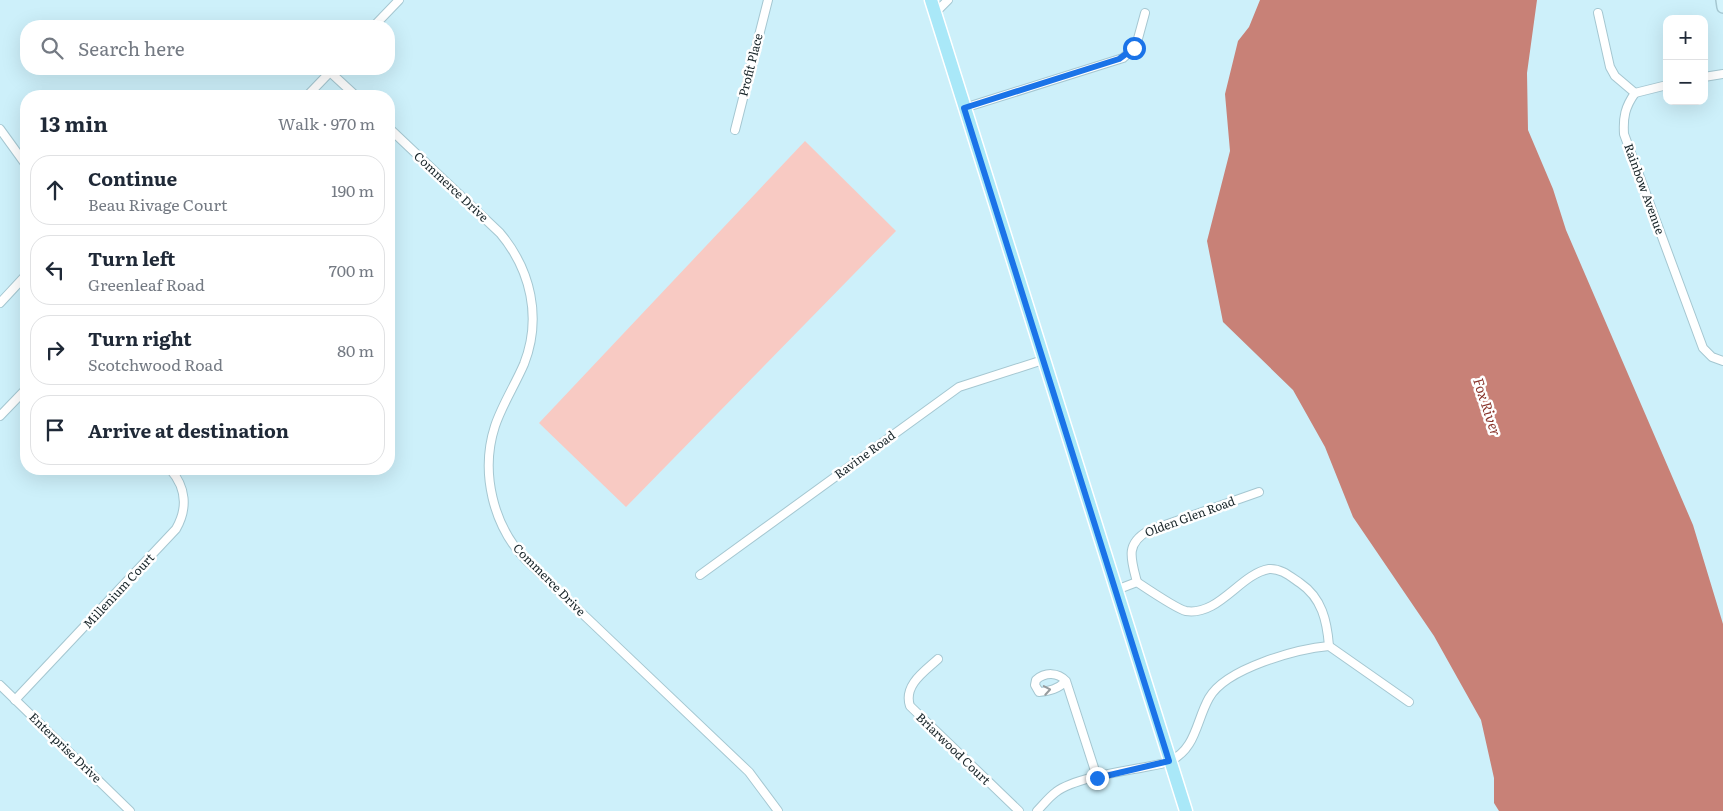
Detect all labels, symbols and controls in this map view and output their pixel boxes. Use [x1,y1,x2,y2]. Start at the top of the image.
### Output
map controls [1663,15,1708,105]
button: + [1663,15,1708,60]
search box [20,20,395,75]
street label: Profit Place [734,31,767,98]
icon: search [38,34,66,62]
text: Search here [78,34,185,62]
route start [1123,37,1146,60]
button: − [1663,60,1708,105]
text: 13 min [40,107,108,138]
text: Walk · 970 m [278,111,375,135]
street label: Rainbow Avenue [1620,141,1670,237]
street label: Commerce Drive [410,147,493,226]
text: Continue [88,164,177,192]
icon: ahead [41,176,69,204]
text: 190 m [331,178,374,202]
text: Beau Rivage Court [88,192,228,216]
text: Turn left [88,244,175,272]
icon: left [41,256,69,284]
text: 700 m [329,258,374,282]
text: Greenleaf Road [88,272,205,296]
text: Turn right [88,324,192,352]
icon: right [41,336,69,364]
text: 80 m [337,338,374,362]
text: Scotchwood Road [88,352,223,376]
water label: Fox River [1469,375,1507,439]
icon: arrive [41,416,69,444]
text: Arrive at destination [88,416,289,444]
street label: Ravine Road [830,426,899,482]
street label: Olden Glen Road [1142,491,1238,541]
street label: Commerce Drive [509,539,590,620]
street label: Millenium Court [79,549,158,632]
one-way arrow [1043,686,1052,696]
street label: Enterprise Drive [26,708,106,787]
street label: Briarwood Court [913,708,995,789]
route end [1086,767,1109,790]

